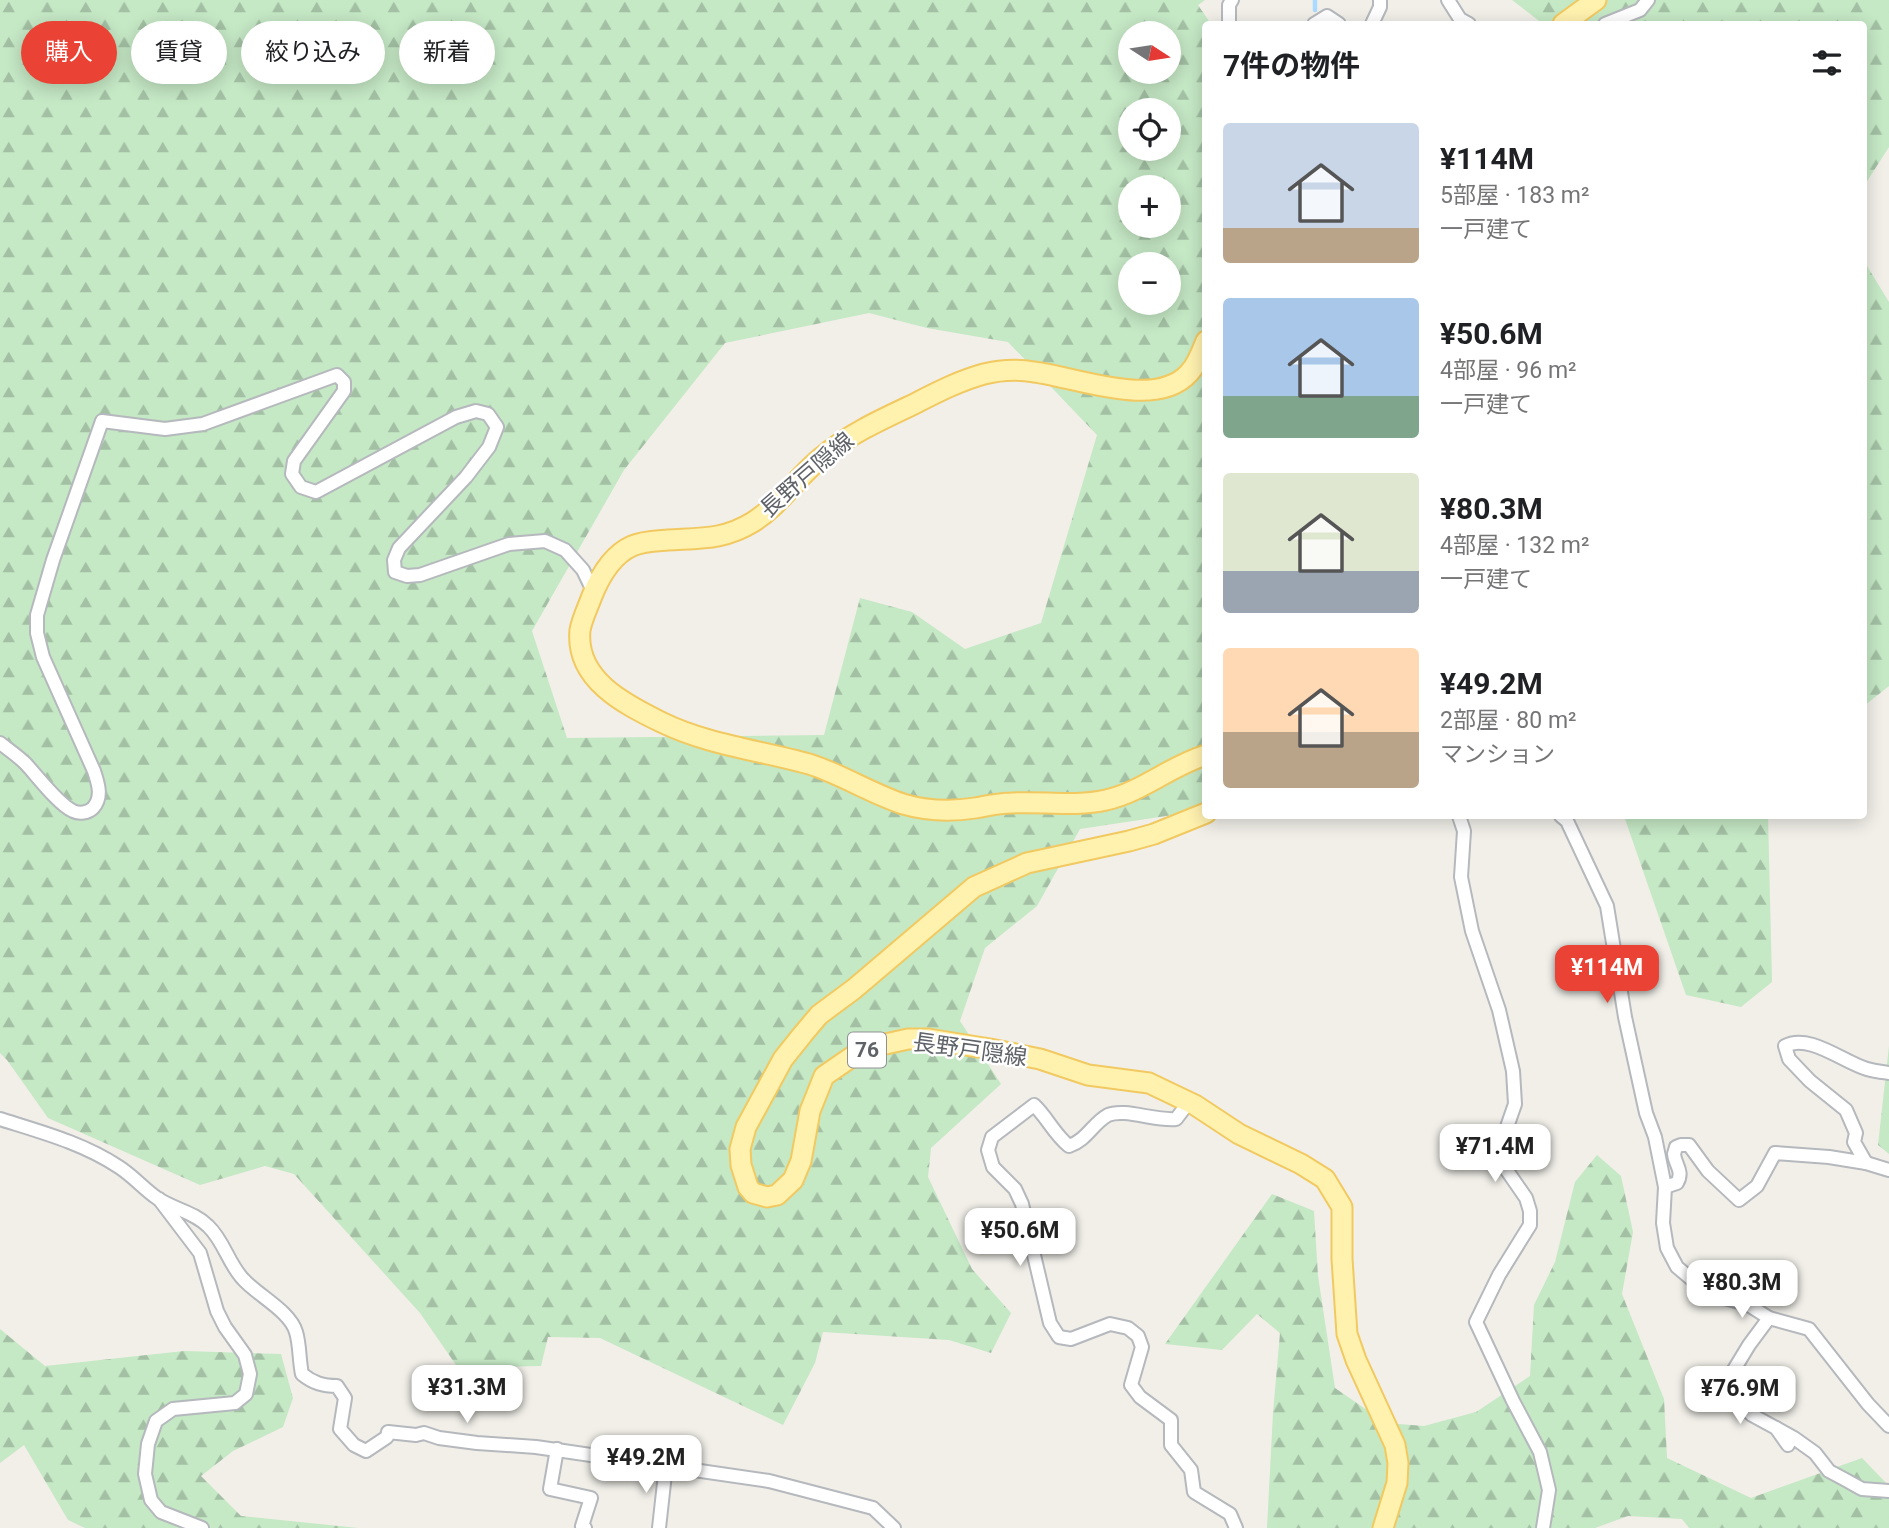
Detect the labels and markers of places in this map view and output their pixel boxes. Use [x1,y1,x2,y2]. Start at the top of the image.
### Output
pin: ¥114M [1558,946,1656,1005]
pin: ¥71.4M [1438,1124,1552,1184]
pin: ¥50.6M [963,1208,1077,1268]
pin: ¥80.3M [1685,1260,1799,1320]
pin: ¥31.3M [410,1366,524,1425]
pin: ¥76.9M [1683,1366,1797,1426]
pin: ¥49.2M [589,1436,703,1495]

